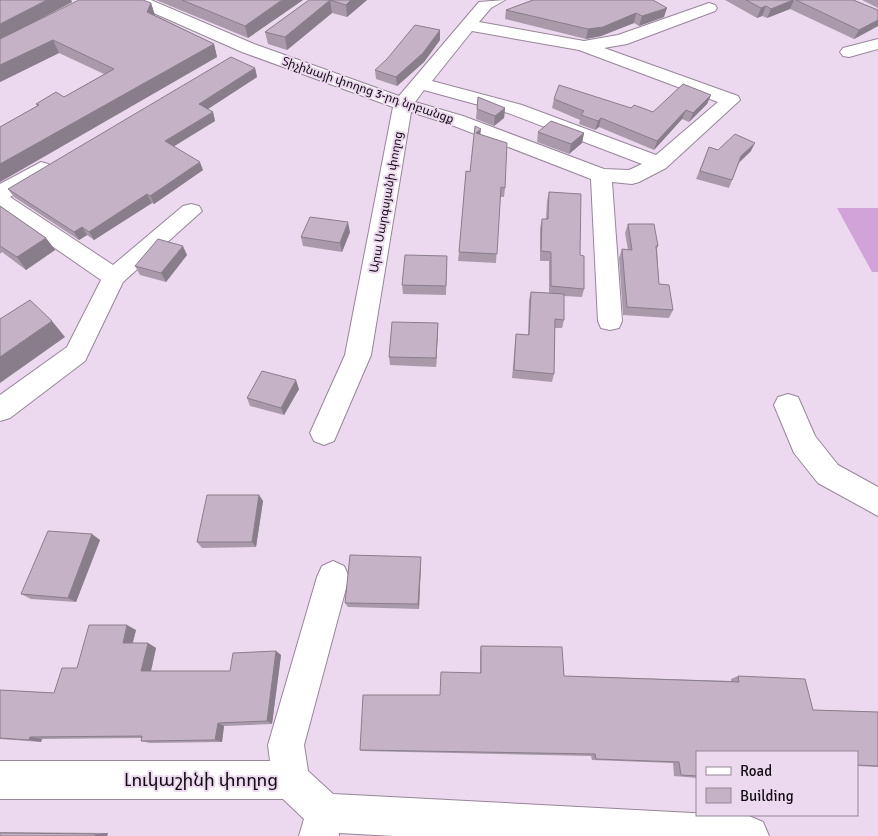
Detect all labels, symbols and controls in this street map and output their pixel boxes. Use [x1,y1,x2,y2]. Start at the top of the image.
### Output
street label: Տիչինայի փողոց 3-րդ նրբանցք [280,54,456,127]
street label: Արա Սարգսյանի փողոց [367,130,406,274]
legend [696,751,858,816]
text: Road [740,762,772,780]
street label: Լուկաշինի փողոց [124,769,278,791]
text: Building [740,787,794,805]

